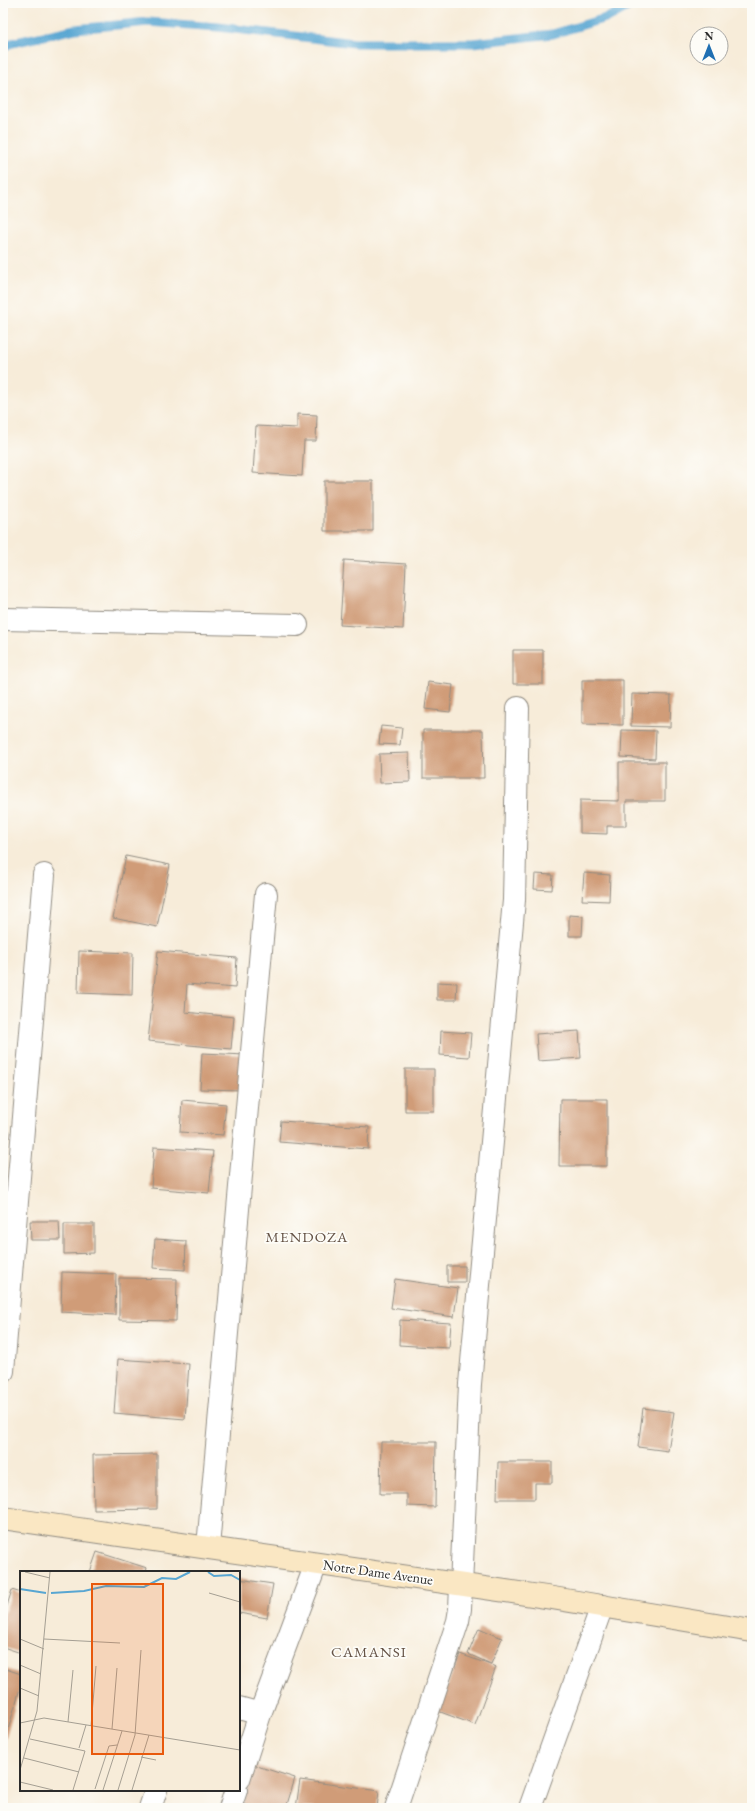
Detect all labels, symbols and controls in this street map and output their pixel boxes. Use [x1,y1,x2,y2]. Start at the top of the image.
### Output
north arrow [689,26,729,66]
text: N [705,29,714,43]
district label: MENDOZA [265,1227,349,1246]
street label: Notre Dame Avenue [322,1555,435,1589]
inset map [20,1571,240,1791]
district label: CAMANSI [331,1642,407,1661]

